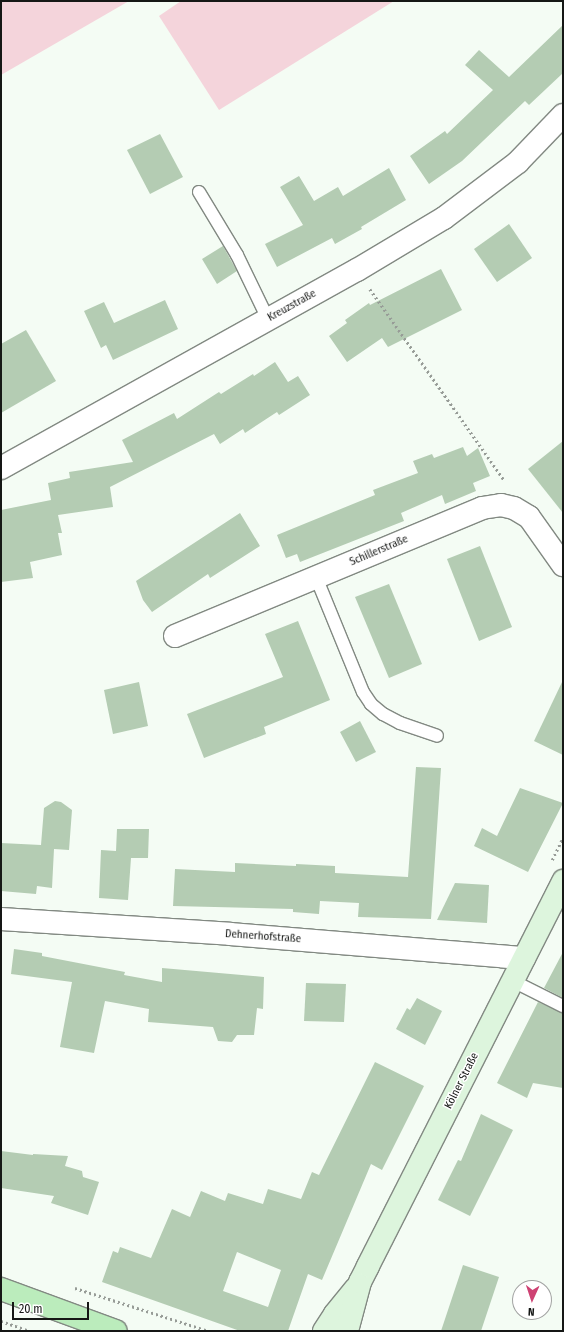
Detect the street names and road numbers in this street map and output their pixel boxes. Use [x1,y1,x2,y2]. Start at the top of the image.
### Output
street label: Kreuzstraße [265,287,319,325]
street label: Schillerstraße [348,533,410,569]
street label: Dehnerhofstraße [225,928,301,946]
street label: Kölner Straße [442,1051,482,1111]

